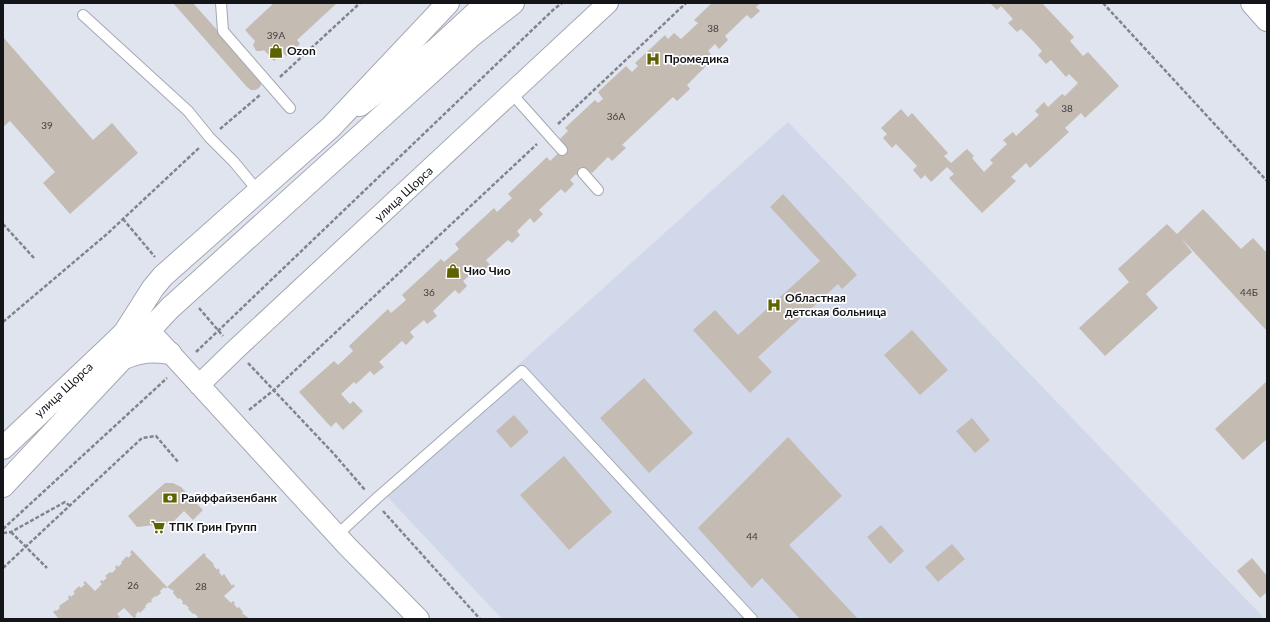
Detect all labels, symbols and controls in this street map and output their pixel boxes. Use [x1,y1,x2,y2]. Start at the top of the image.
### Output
house number: 38 [707,22,719,34]
house number: 39А [267,29,285,41]
shop icon: Ozon [268,43,284,59]
place label: Ozon [287,43,316,58]
hospital icon: Промедика [645,51,661,67]
place label: Промедика [664,51,729,66]
house number: 38 [1061,102,1073,114]
house number: 36А [607,110,625,122]
house number: 39 [41,119,53,131]
street label: улица Щорса [371,163,436,224]
shop icon: Чио Чио [445,263,461,279]
place label: Чио Чио [464,263,511,278]
house number: 36 [423,286,435,298]
house number: 44Б [1240,286,1258,298]
place label: Областная детская больница [785,290,886,319]
hospital icon: Областная детская больница [766,297,782,313]
street label: улица Щорса [31,359,96,420]
bank icon: Райффайзенбанк [162,490,178,506]
place label: Райффайзенбанк [181,490,278,505]
supermarket icon: ТПК Грин Групп [150,519,166,535]
place label: ТПК Грин Групп [169,519,257,534]
house number: 44 [746,530,758,542]
house number: 26 [127,579,139,591]
house number: 28 [195,580,207,592]

